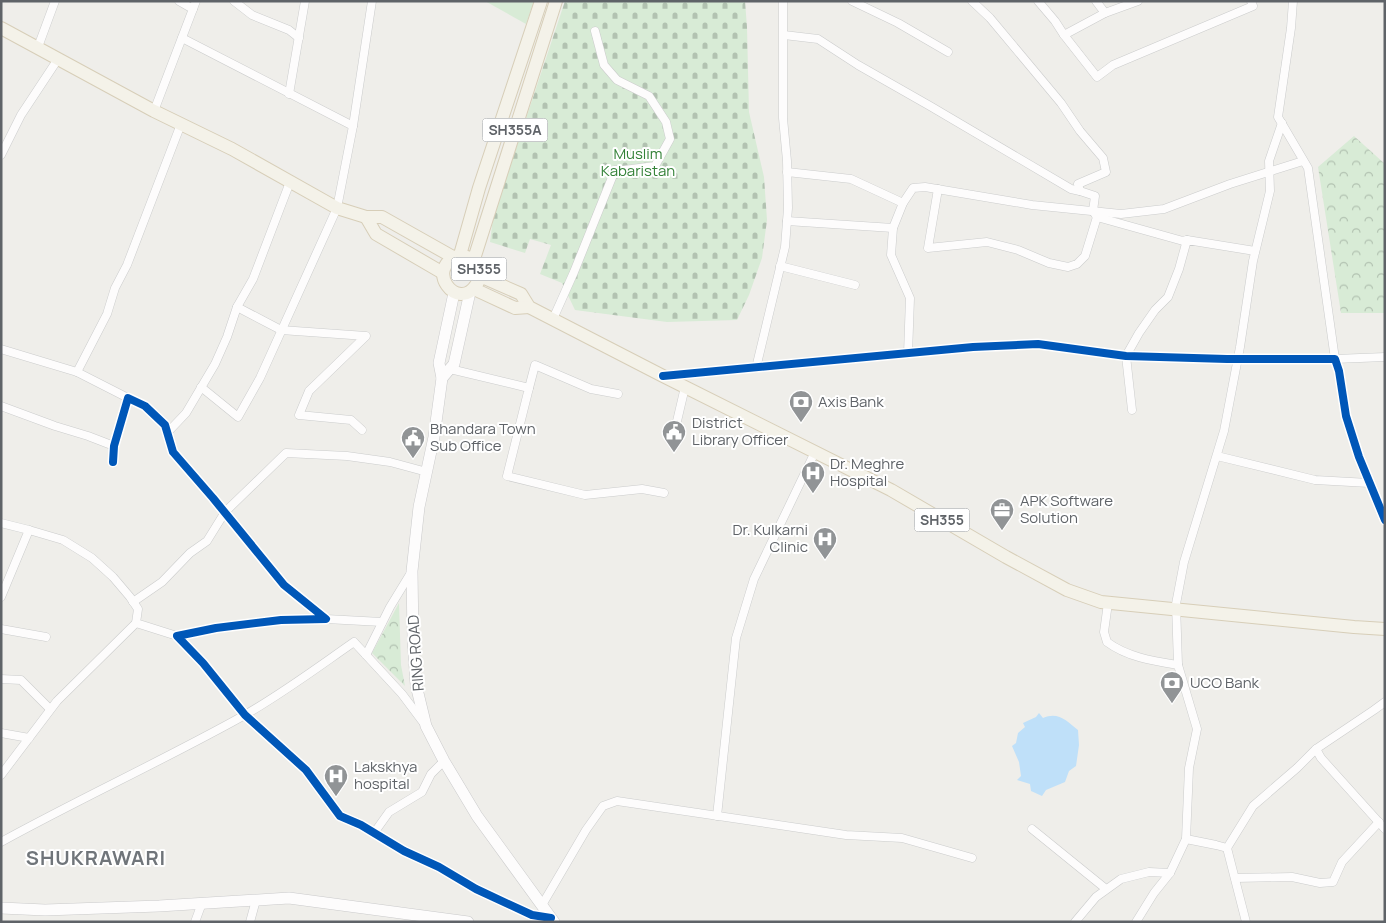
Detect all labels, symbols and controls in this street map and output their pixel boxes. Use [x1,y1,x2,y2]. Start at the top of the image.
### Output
road number: SH355A [482,118,548,142]
park label: Muslim Kabaristan [601,143,675,181]
road number: SH355 [452,258,506,280]
bank icon: Axis Bank [788,389,814,423]
place label: Axis Bank [818,391,884,412]
place label: District Library Officer [692,412,789,450]
place label: Bhandara Town Sub Office [430,418,536,456]
public building icon: District Library Officer [661,419,687,453]
public building icon: Bhandara Town Sub Office [400,425,426,459]
place label: Dr. Meghre Hospital [830,453,905,491]
hospital icon: Dr. Meghre Hospital [800,460,826,494]
place label: APK Software Solution [1020,490,1113,528]
office icon: APK Software Solution [989,497,1015,531]
road number: SH355 [914,508,970,532]
place label: Dr. Kulkarni Clinic [733,519,808,557]
hospital icon: Dr. Kulkarni Clinic [812,526,838,560]
street label: RING ROAD [402,614,429,692]
bank icon: UCO Bank [1159,670,1185,704]
place label: UCO Bank [1190,672,1260,693]
place label: Lakskhya hospital [354,756,417,794]
hospital icon: Lakskhya hospital [323,763,349,797]
district label: SHUKRAWARI [26,844,166,871]

